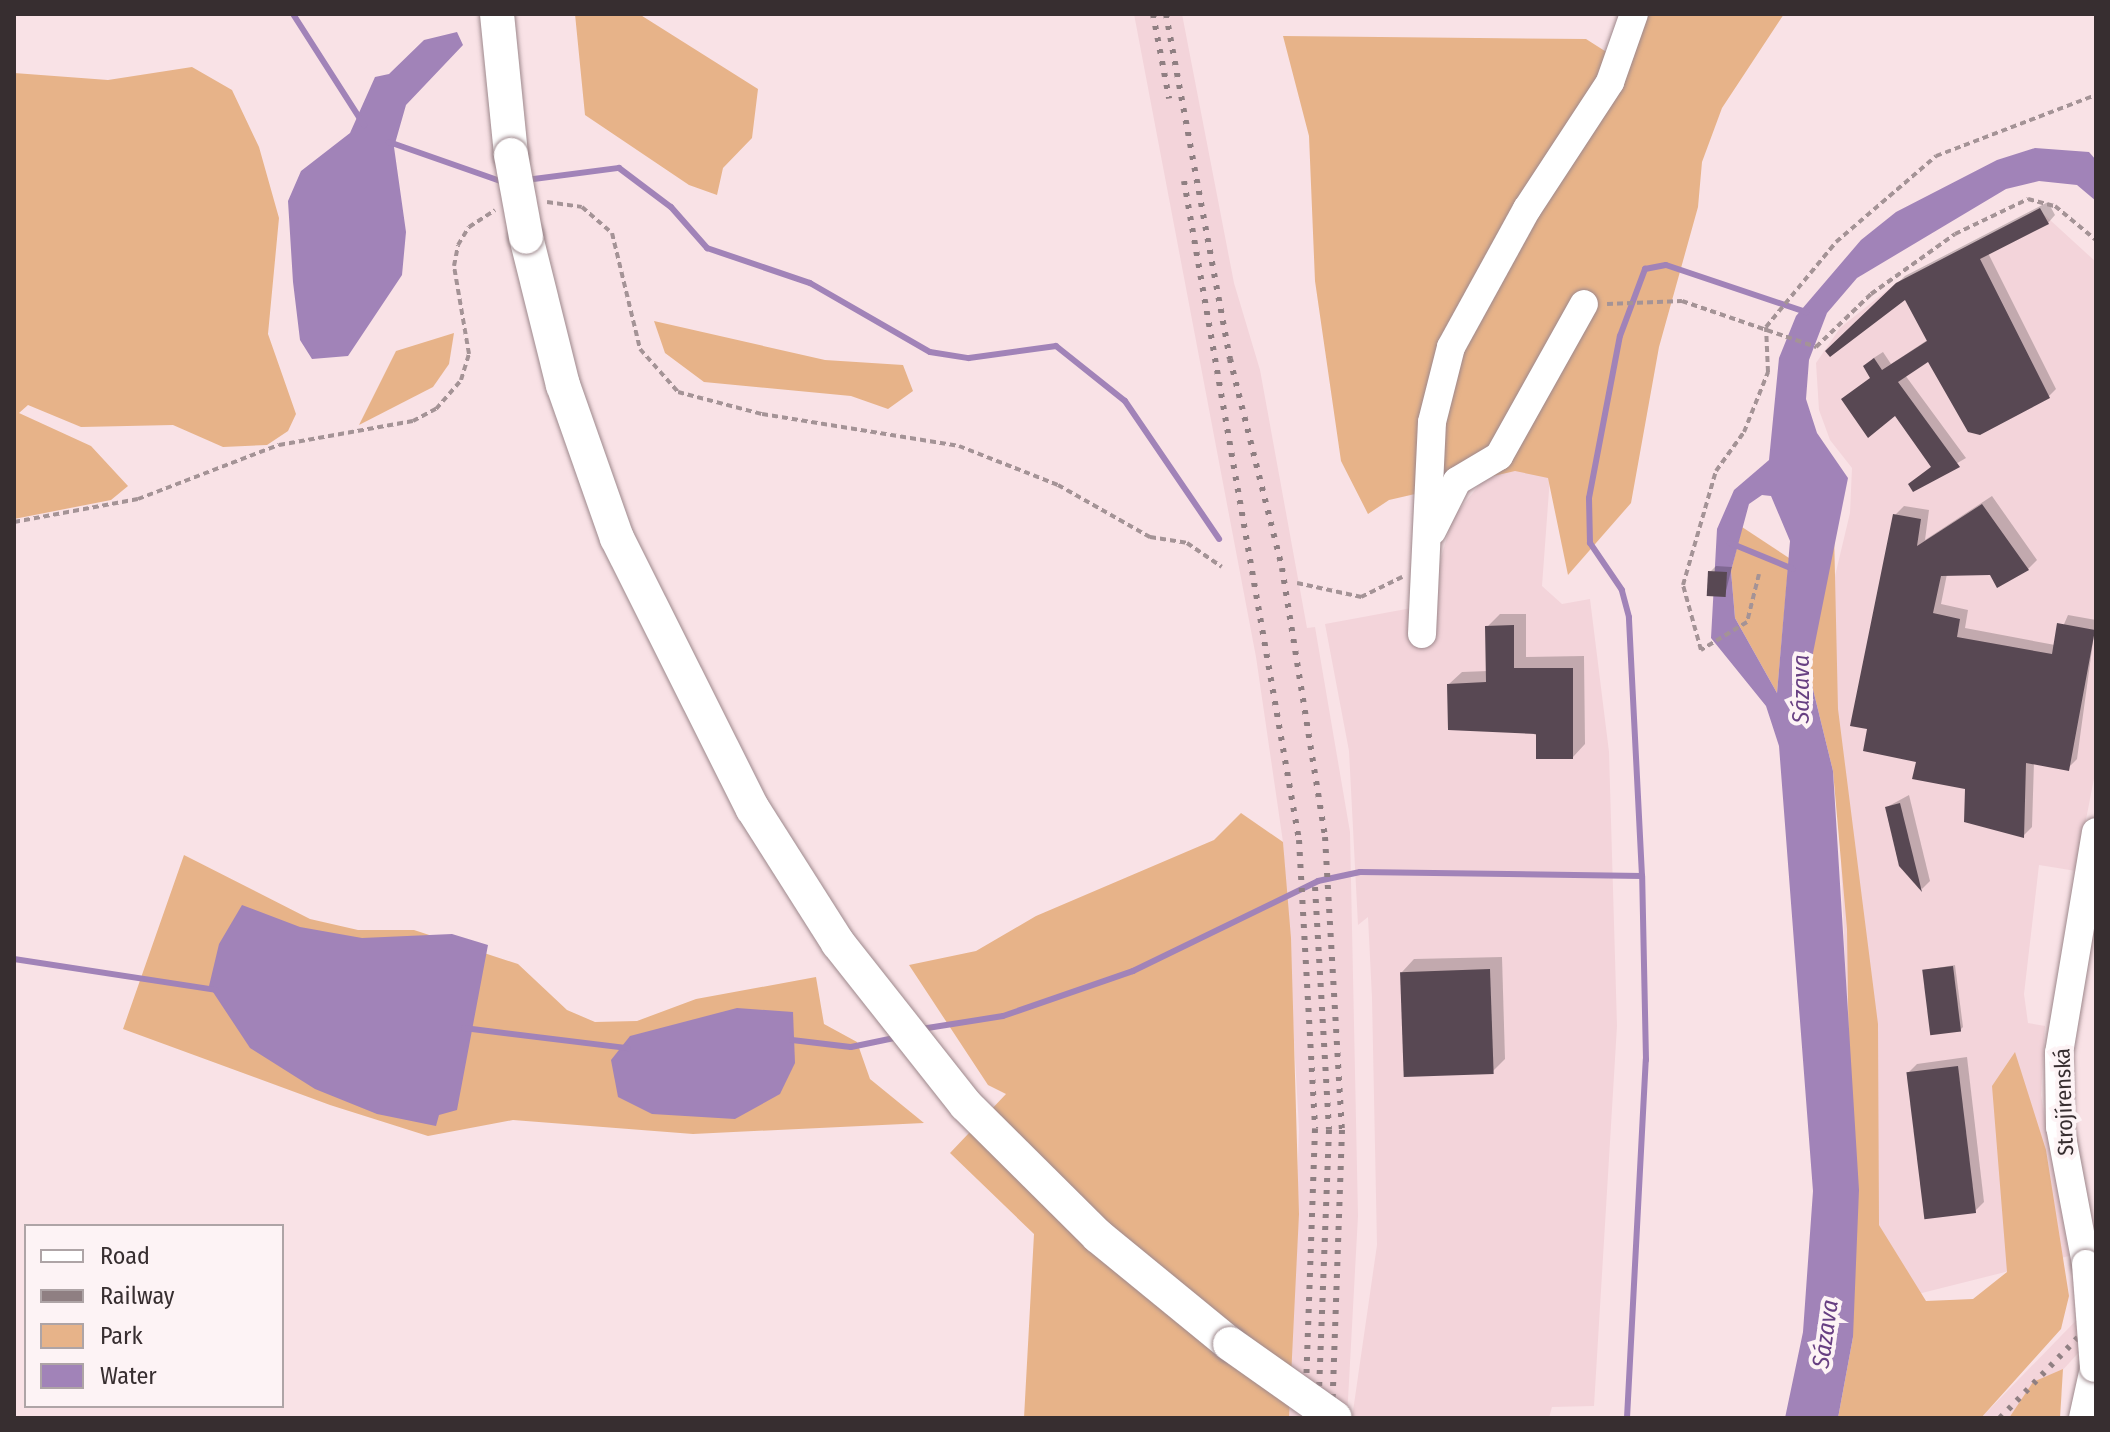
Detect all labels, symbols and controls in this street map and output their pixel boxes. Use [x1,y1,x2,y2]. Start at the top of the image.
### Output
water label: Sázava [1788,655,1816,723]
street label: Strojírenská [2049,1048,2079,1156]
legend [24,1224,284,1408]
text: Road [100,1242,150,1270]
text: Railway [100,1282,175,1310]
water label: Sázava [1807,1298,1845,1370]
text: Park [100,1322,143,1350]
text: Water [100,1362,157,1390]

